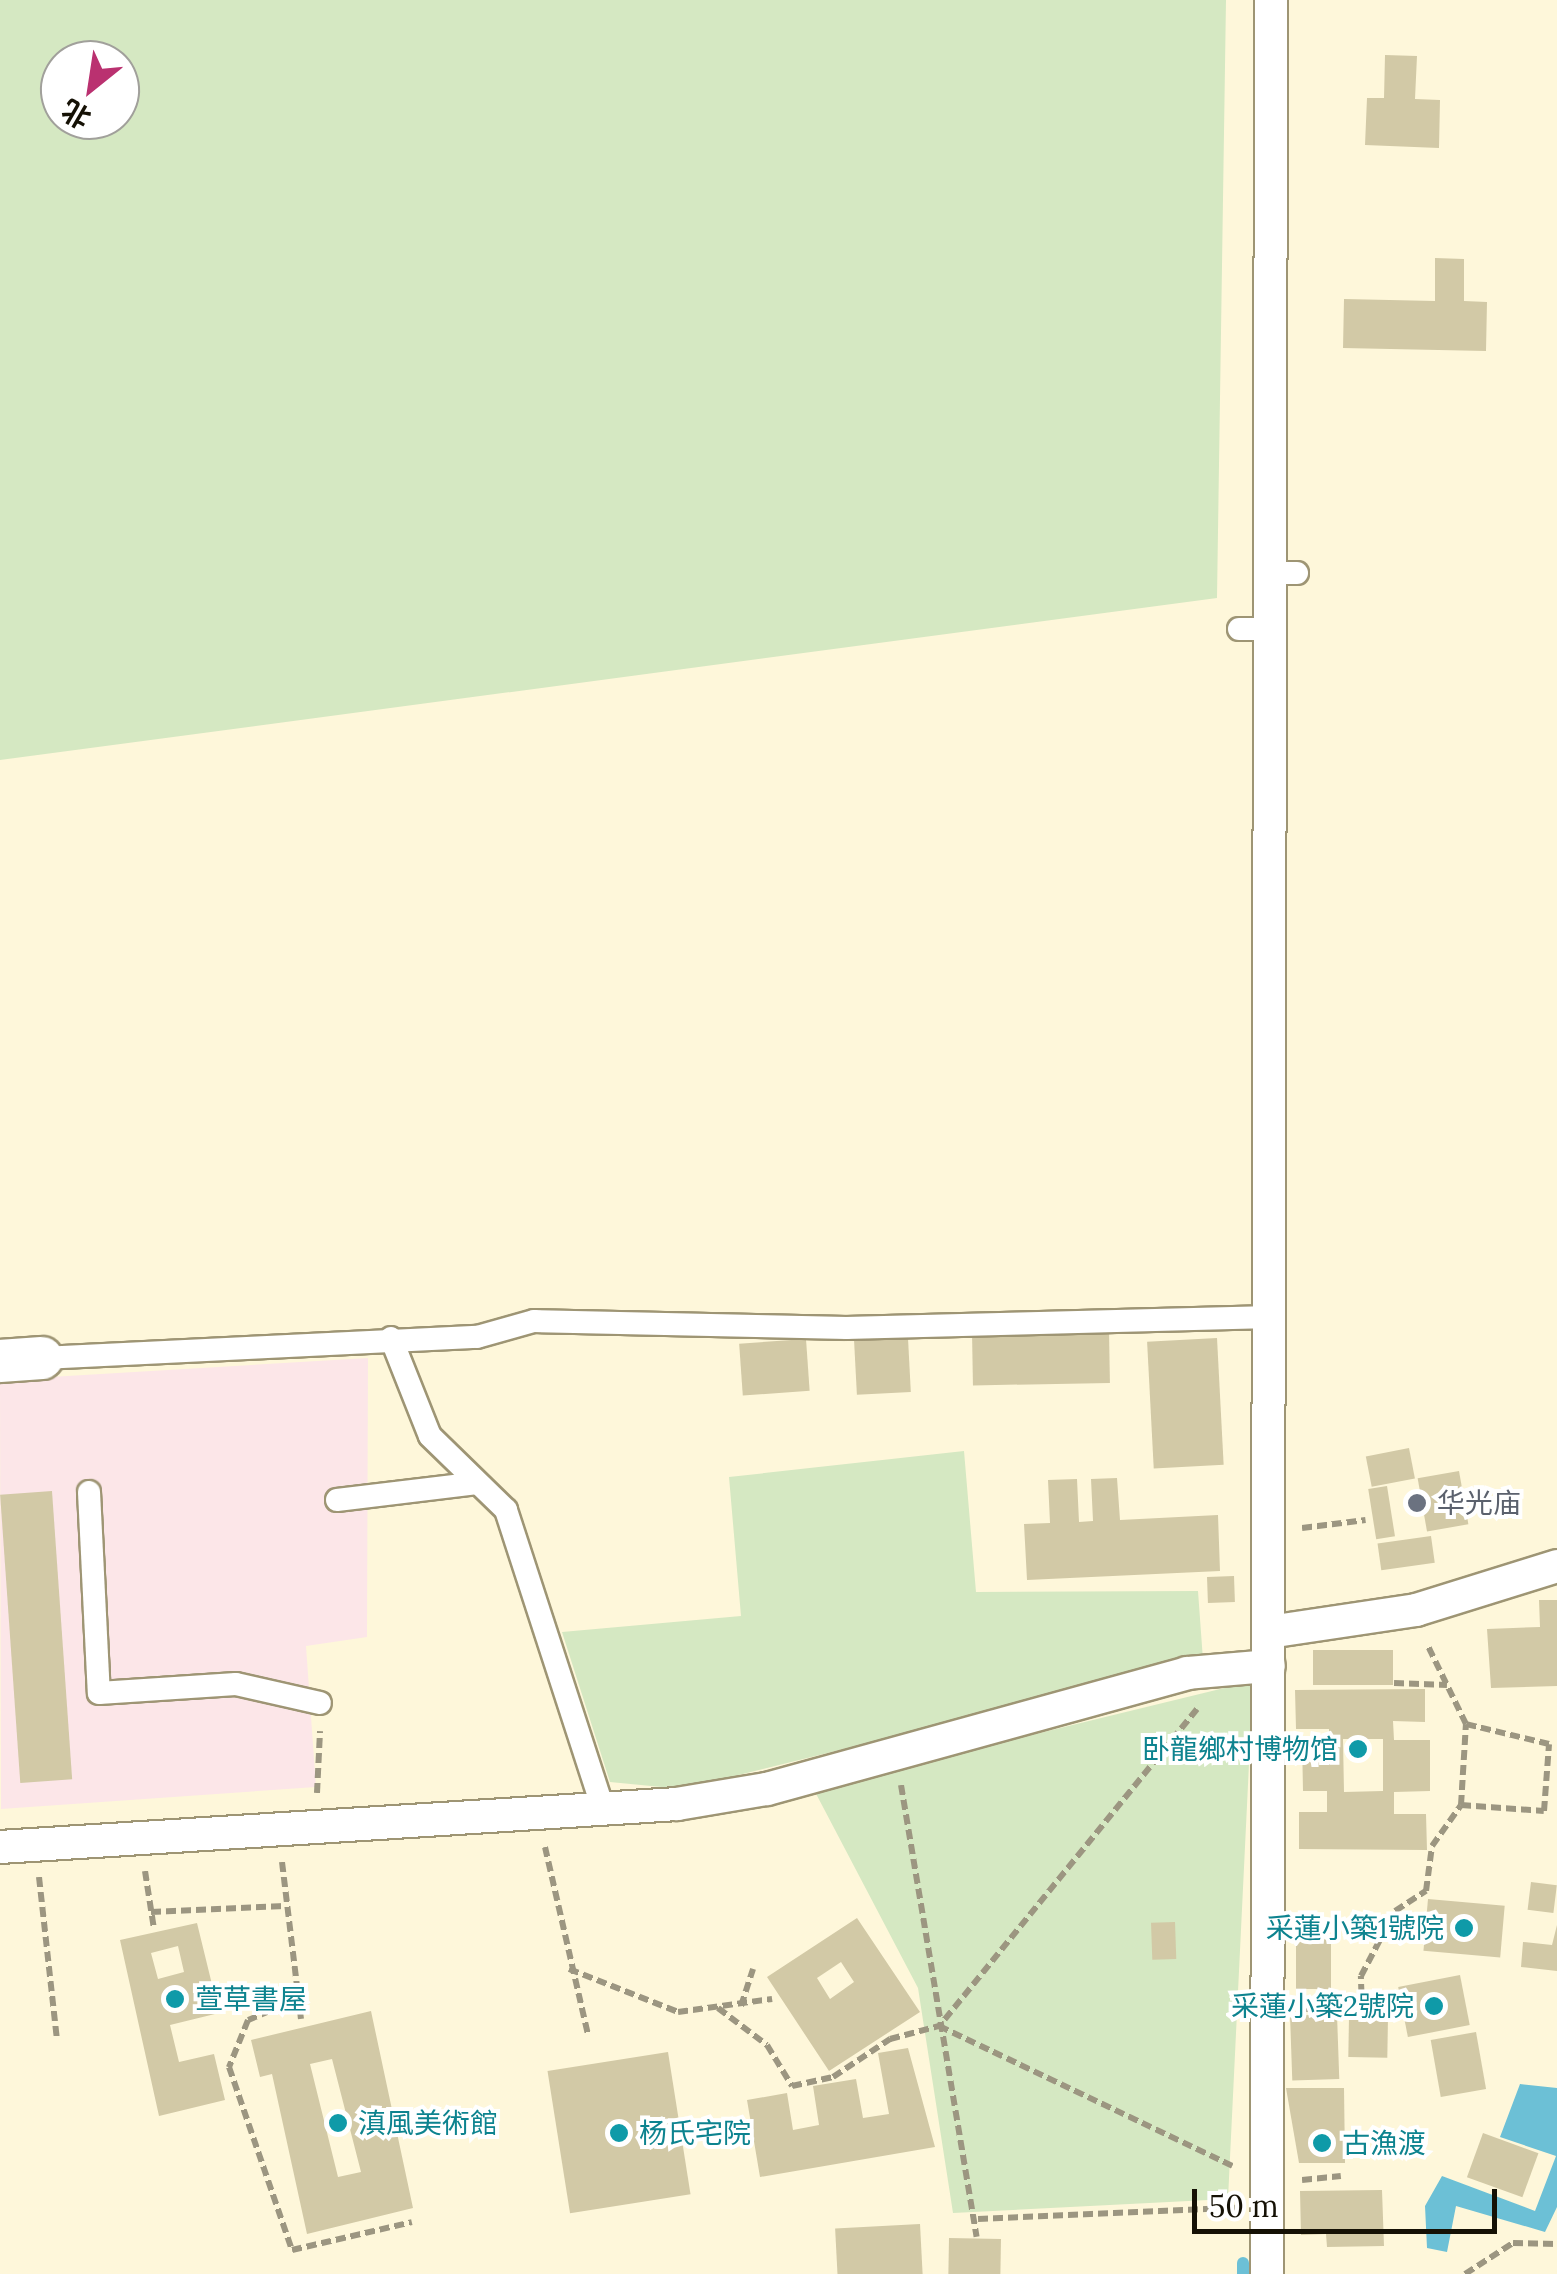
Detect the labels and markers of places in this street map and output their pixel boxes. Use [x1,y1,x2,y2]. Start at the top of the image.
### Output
place label: 华光庙 [1437,1486,1521,1520]
marker: 华光庙 [1406,1492,1428,1514]
place label: 卧龍鄉村博物馆 [1142,1732,1338,1766]
marker: 卧龍鄉村博物馆 [1347,1738,1369,1760]
place label: 采蓮小築1號院 [1266,1911,1444,1945]
marker: 采蓮小築1號院 [1453,1917,1475,1939]
place label: 萱草書屋 [195,1982,307,2016]
marker: 萱草書屋 [164,1988,186,2010]
place label: 采蓮小築2號院 [1231,1989,1414,2023]
marker: 采蓮小築2號院 [1423,1995,1445,2017]
place label: 滇風美術館 [358,2106,498,2140]
marker: 滇風美術館 [327,2112,349,2134]
place label: 杨氏宅院 [639,2116,751,2150]
marker: 杨氏宅院 [608,2122,630,2144]
place label: 古漁渡 [1342,2126,1426,2160]
marker: 古漁渡 [1311,2132,1333,2154]

